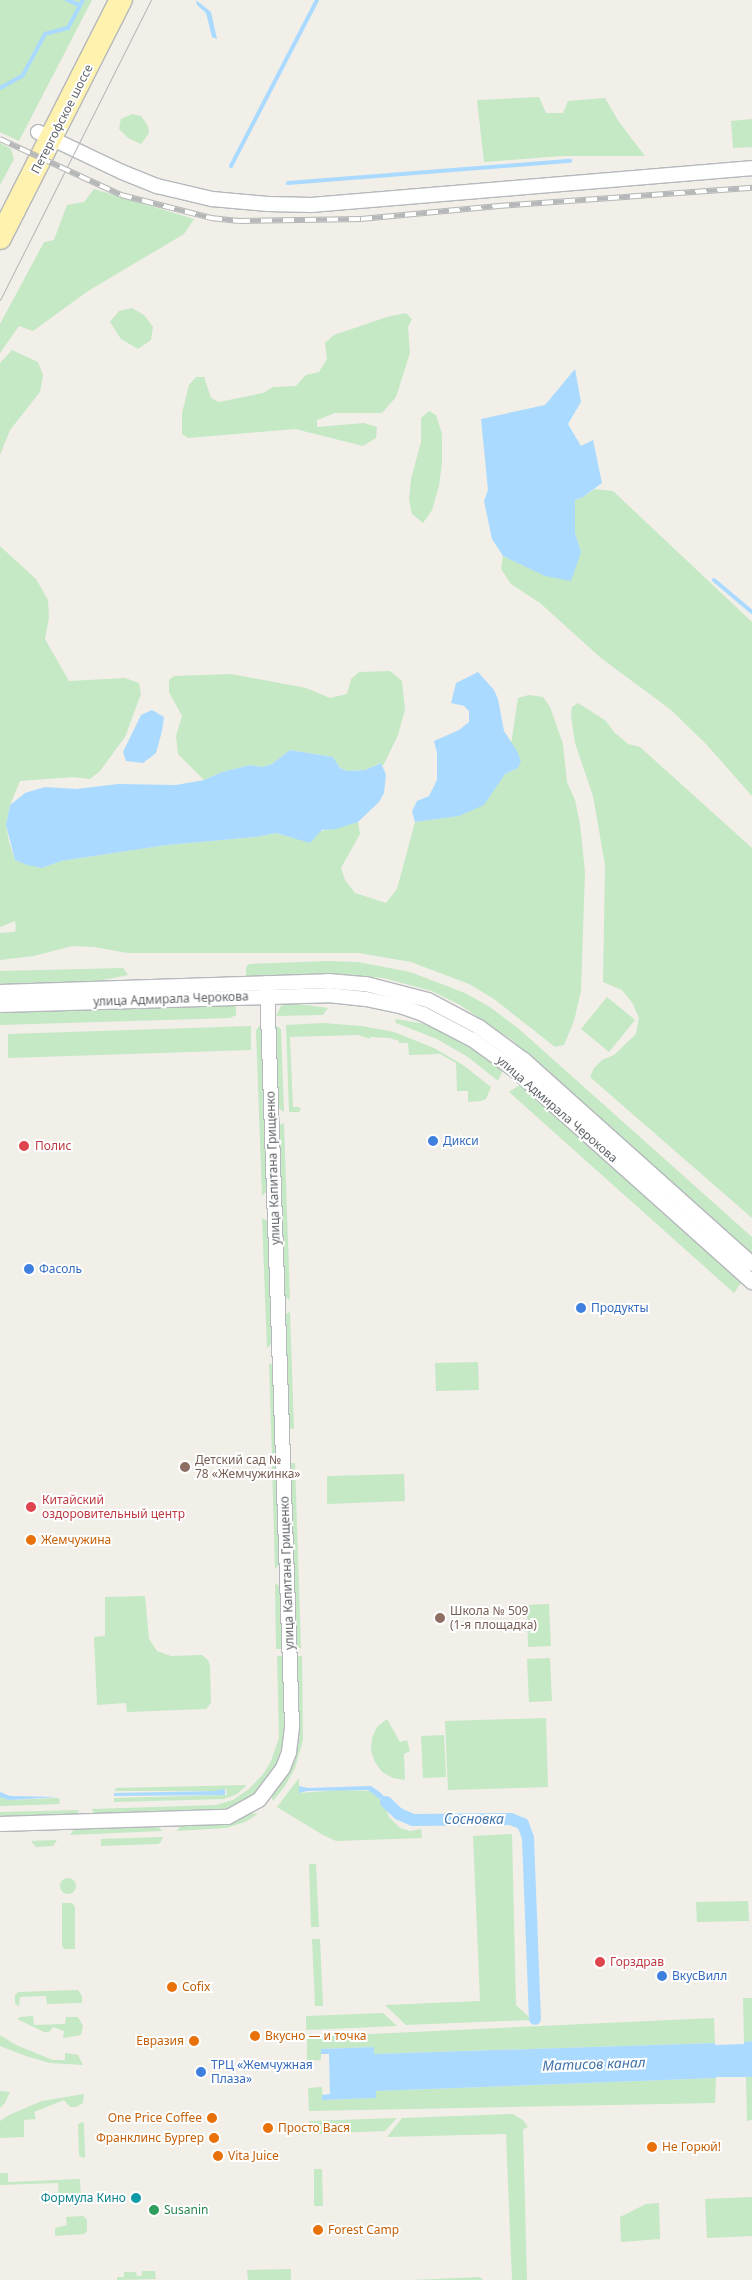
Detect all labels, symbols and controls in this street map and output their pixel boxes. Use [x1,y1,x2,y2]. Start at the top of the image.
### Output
street label: Петергофское шоссе [28,62,96,176]
street label: улица Адмирала Черокова [93,989,249,1009]
street label: улица Адмирала Черокова [494,1053,620,1165]
street label: улица Капитана Грищенко [263,1091,283,1245]
place label: Дикси [443,1134,479,1148]
marker: Дикси [427,1135,439,1147]
marker: Полис [17,1139,31,1153]
place label: Полис [35,1139,71,1153]
place label: Фасоль [39,1262,82,1276]
marker: Фасоль [23,1263,35,1275]
place label: Продукты [591,1301,649,1315]
marker: Продукты [575,1302,587,1314]
place label: Детский сад № 78 «Жемчужинка» [195,1453,300,1481]
marker: Детский сад № 78 «Жемчужинка» [179,1461,191,1473]
place label: Китайский оздоровительный центр [42,1493,185,1521]
street label: улица Капитана Грищенко [277,1496,297,1650]
marker: Китайский оздоровительный центр [24,1500,38,1514]
place label: Жемчужина [41,1533,111,1547]
marker: Жемчужина [25,1534,37,1546]
place label: Школа № 509 (1-я площадка) [450,1604,537,1632]
marker: Школа № 509 (1-я площадка) [434,1612,446,1624]
water label: Сосновка [444,1811,504,1827]
place label: Горздрав [610,1955,664,1969]
marker: Горздрав [594,1956,606,1968]
place label: ВкусВилл [672,1969,727,1983]
marker: ВкусВилл [656,1970,668,1982]
place label: Cofix [182,1980,210,1994]
marker: Cofix [166,1981,178,1993]
place label: Вкусно — и точка [265,2029,366,2043]
marker: Вкусно — и точка [249,2030,261,2042]
place label: Евразия [136,2034,184,2048]
marker: Евразия [188,2035,200,2047]
water label: Матисов канал [542,2054,646,2074]
place label: ТРЦ «Жемчужная Плаза» [211,2058,313,2086]
marker: ТРЦ «Жемчужная Плаза» [195,2066,207,2078]
place label: One Price Coffee [108,2111,202,2125]
marker: One Price Coffee [206,2112,218,2124]
place label: Просто Вася [278,2121,350,2135]
marker: Просто Вася [262,2122,274,2134]
place label: Франклинс Бургер [96,2131,204,2145]
marker: Франклинс Бургер [208,2132,220,2144]
place label: Не Горюй! [662,2140,721,2154]
marker: Не Горюй! [646,2141,658,2153]
place label: Vita Juice [228,2149,279,2163]
marker: Vita Juice [212,2150,224,2162]
place label: Формула Кино [41,2191,126,2205]
marker: Формула Кино [130,2192,142,2204]
place label: Susanin [164,2203,208,2217]
marker: Susanin [148,2204,160,2216]
place label: Forest Camp [328,2223,399,2237]
marker: Forest Camp [312,2224,324,2236]

